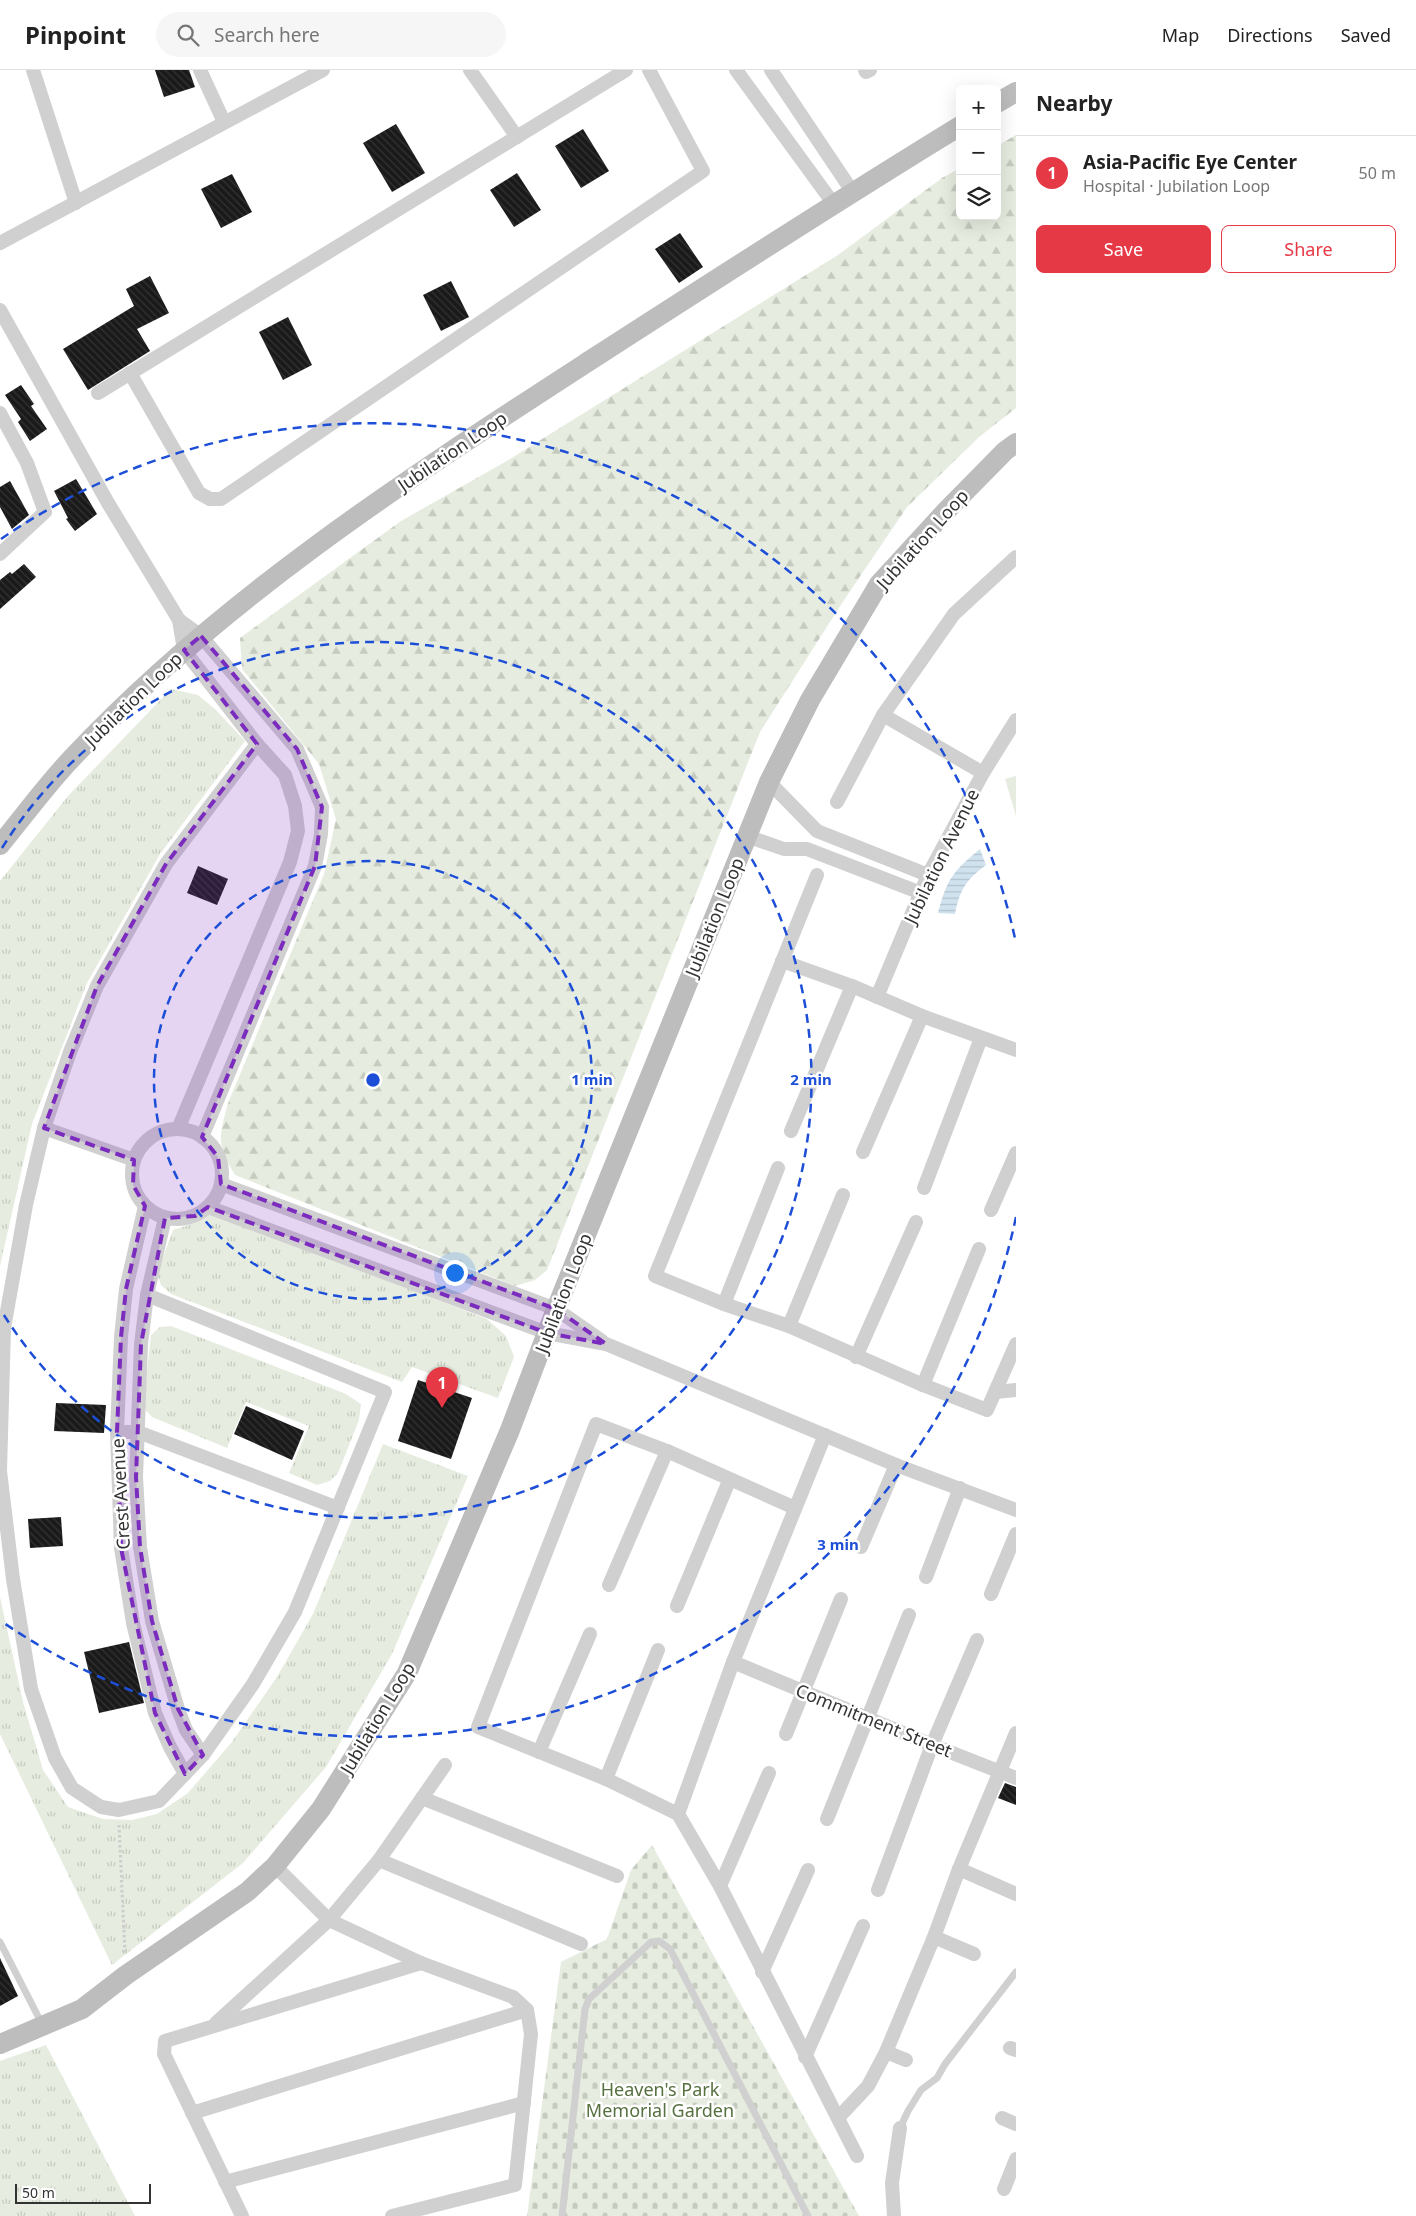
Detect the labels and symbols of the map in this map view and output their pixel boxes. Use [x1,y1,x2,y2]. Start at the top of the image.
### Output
street label: Jubilation Loop [391,406,511,497]
street label: Jubilation Loop [869,484,973,596]
street label: Jubilation Loop [78,646,187,753]
street label: Jubilation Avenue [897,784,984,929]
street label: Jubilation Loop [678,854,749,982]
text: 1 min [571,1069,613,1089]
text: 2 min [790,1069,832,1089]
centre of rings [364,1071,382,1089]
street label: Jubilation Loop [528,1230,597,1358]
your location [442,1260,468,1286]
pin: 1 [426,1367,458,1408]
street label: Crest Avenue [105,1438,135,1550]
text: 3 min [817,1534,859,1554]
street label: Jubilation Loop [333,1658,420,1780]
street label: Commitment Street [792,1678,956,1763]
park label: Heaven's Park Memorial Garden [586,2077,734,2122]
scale bar [15,2181,151,2204]

